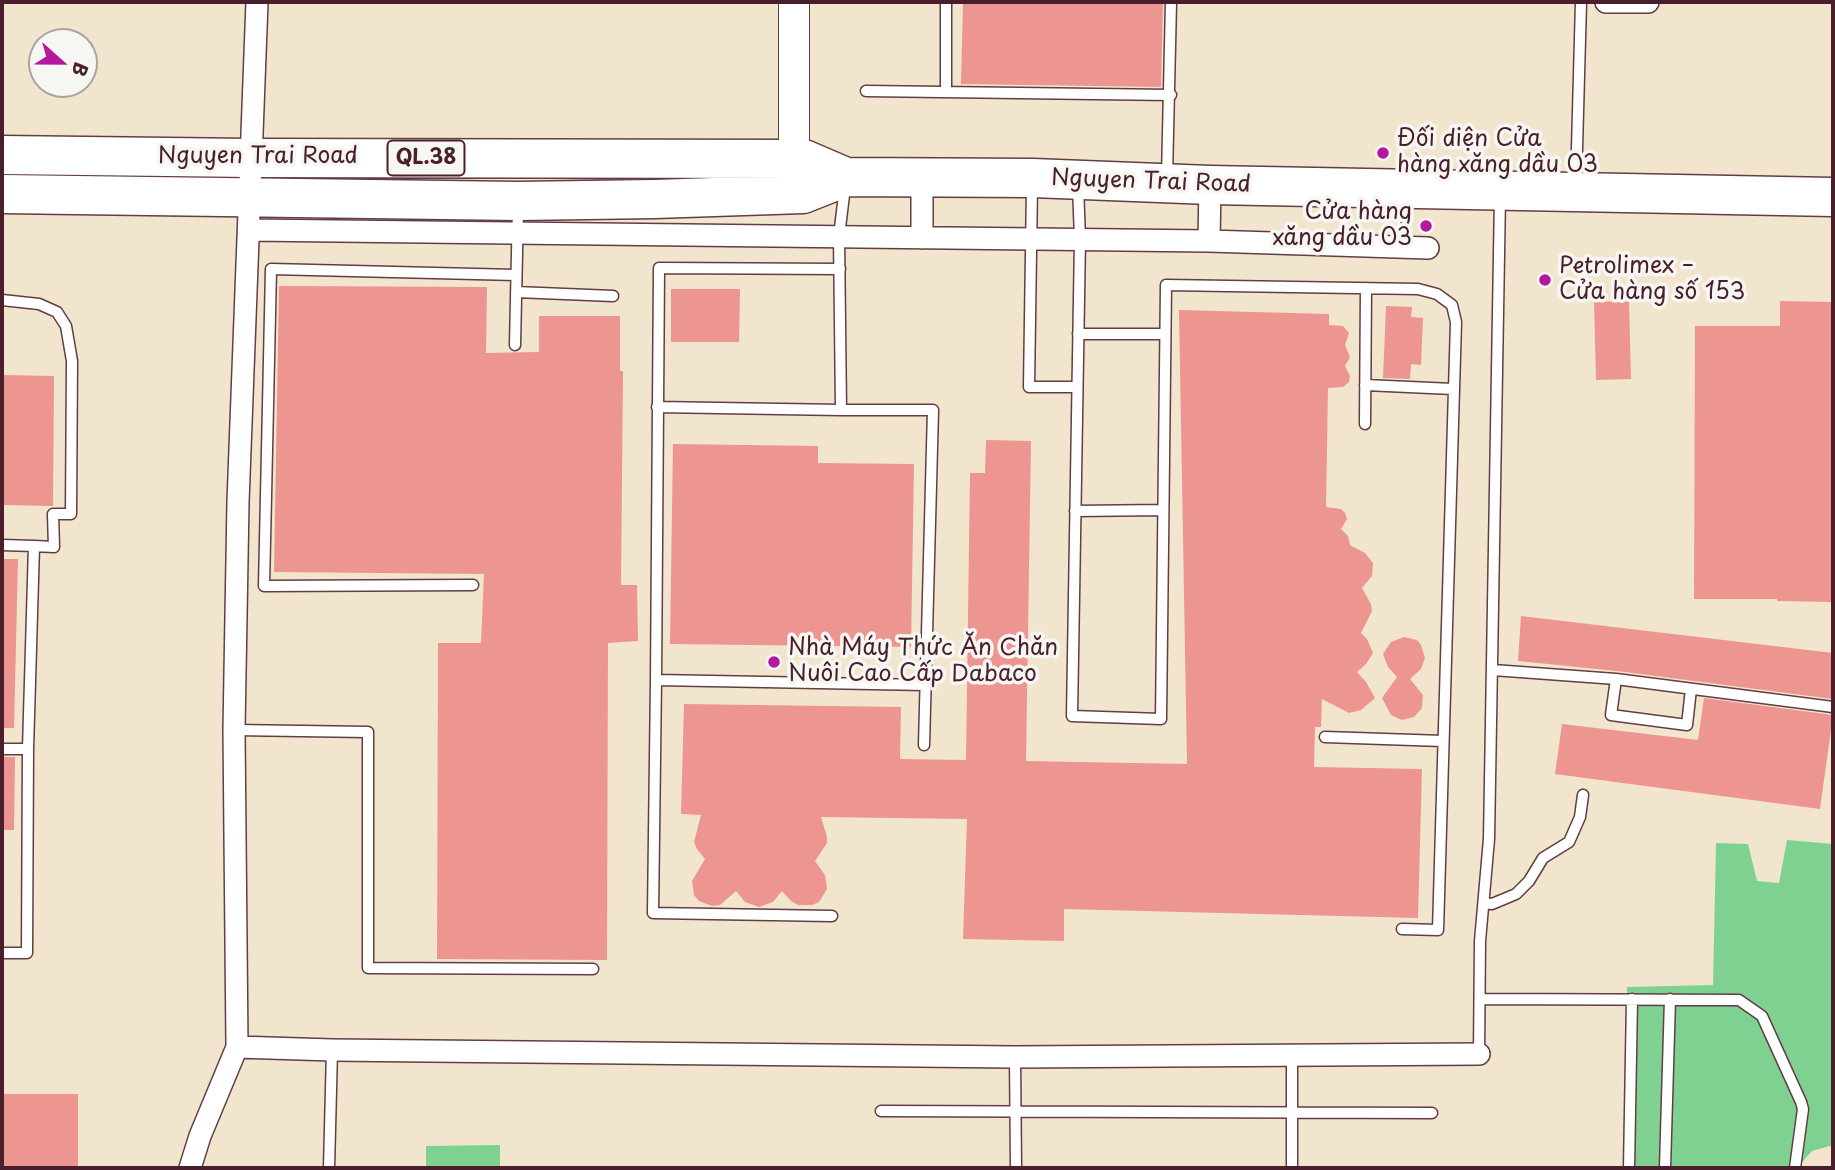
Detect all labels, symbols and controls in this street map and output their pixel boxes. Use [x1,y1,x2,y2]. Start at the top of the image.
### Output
north arrow [28,28,98,98]
text: B [65,59,96,81]
place label: Đối diện Cửa hàng xăng dầu 03 [1397,126,1598,180]
road number: QL.38 [388,140,464,176]
street label: Nguyen Trai Road [158,143,358,171]
marker: Đối diện Cửa hàng xăng dầu 03 [1375,145,1391,161]
street label: Nguyen Trai Road [1051,165,1251,199]
place label: Cửa hàng xăng dầu 03 [1273,199,1412,253]
marker: Cửa hàng xăng dầu 03 [1418,218,1434,234]
place label: Petrolimex – Cửa hàng số 153 [1559,253,1745,307]
marker: Petrolimex – Cửa hàng số 153 [1537,272,1553,288]
place label: Nhà Máy Thức Ăn Chăn Nuôi Cao Cấp Dabaco [788,635,1058,689]
marker: Nhà Máy Thức Ăn Chăn Nuôi Cao Cấp Dabaco [766,654,782,670]

